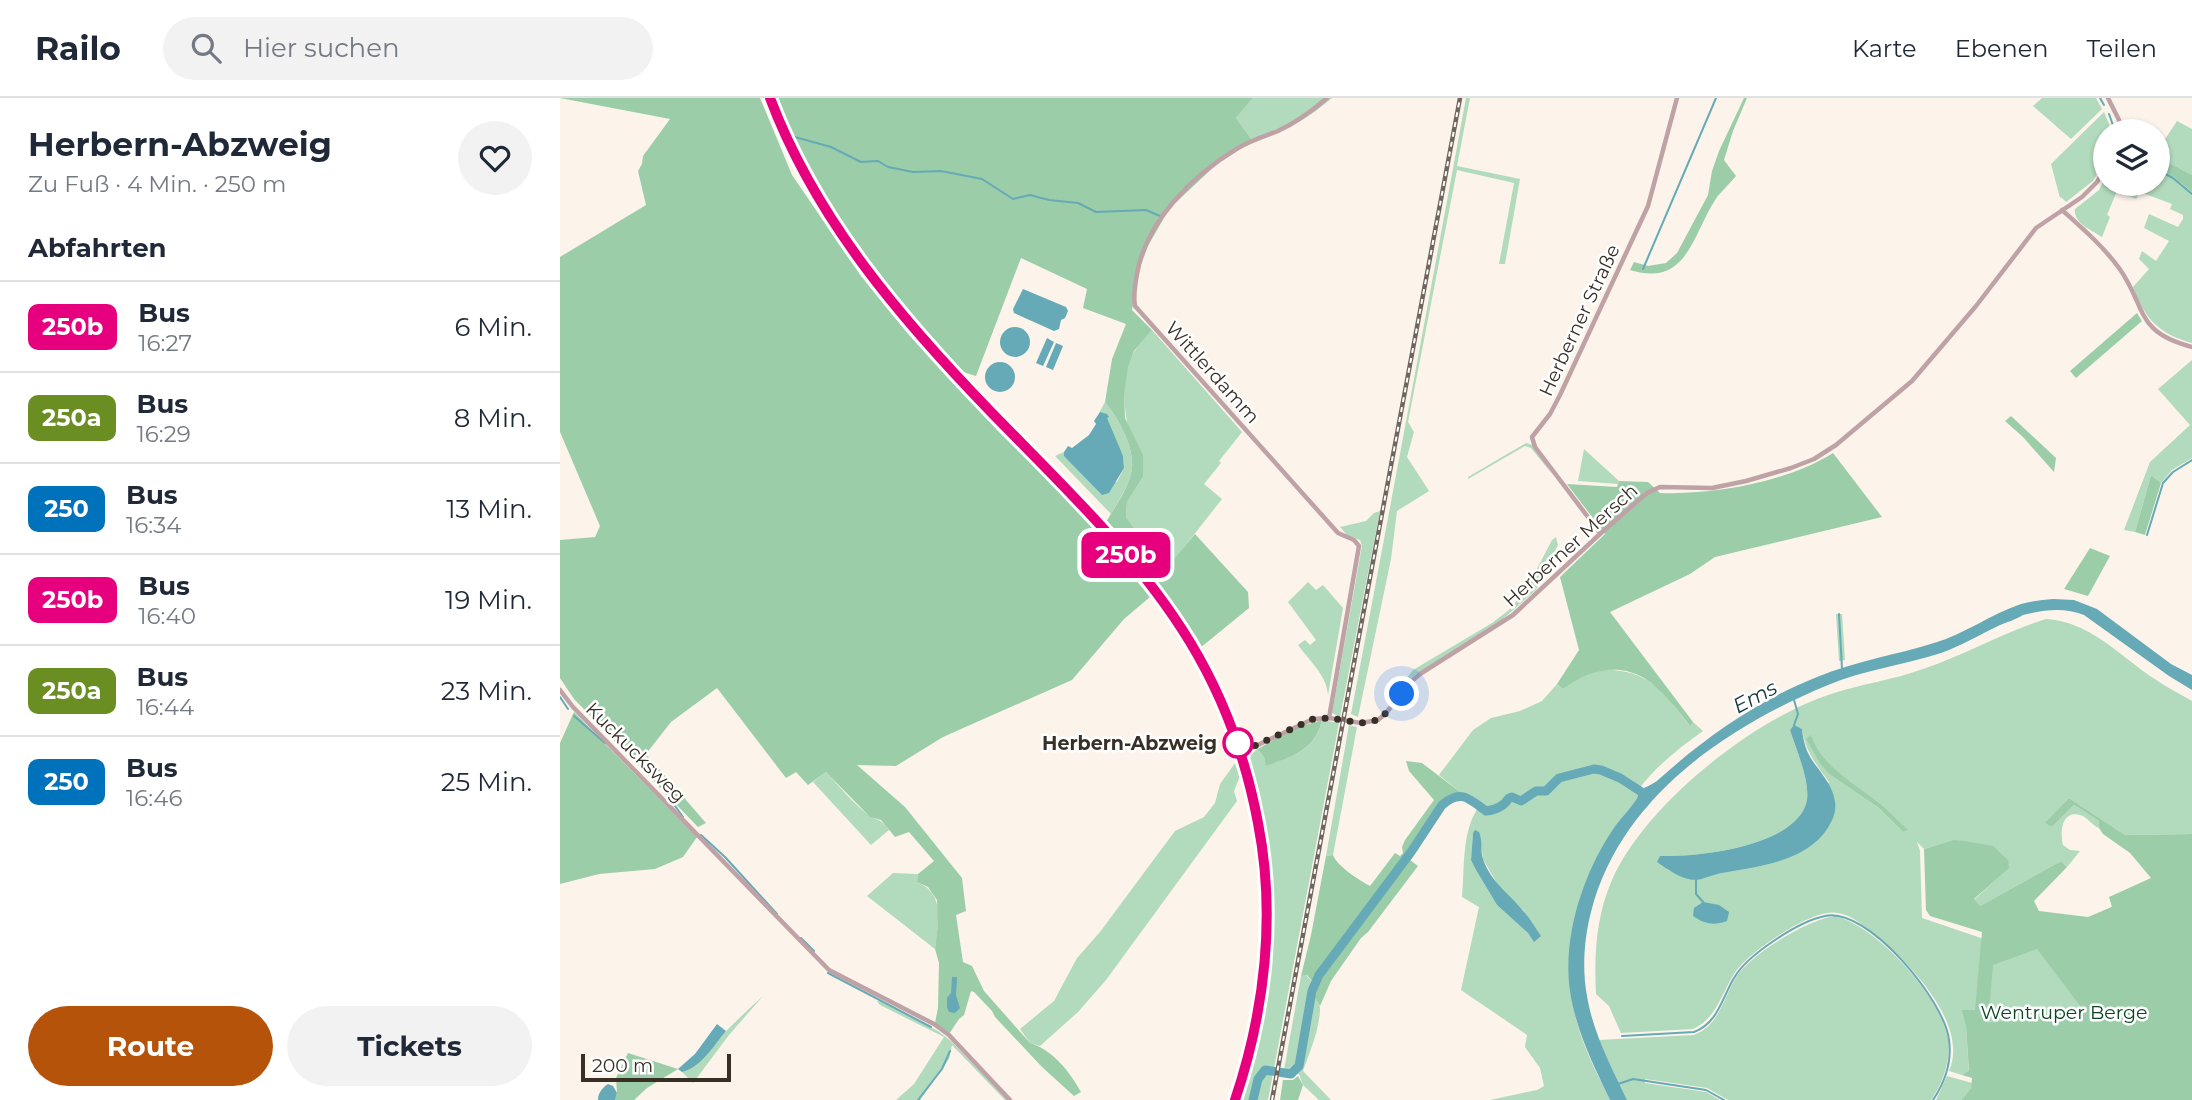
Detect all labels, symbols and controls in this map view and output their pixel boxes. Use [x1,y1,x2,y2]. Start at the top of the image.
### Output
search box [163,17,653,80]
text: Railo [35,28,121,68]
icon: search [187,29,225,67]
text: Hier suchen [243,32,399,64]
text: Karte [1852,34,1917,63]
text: Ebenen [1955,34,2048,63]
text: Teilen [2086,34,2157,63]
map controls [2093,119,2170,196]
button: layers [2093,119,2170,196]
button: heart [458,121,532,195]
text: Herbern-Abzweig [28,124,332,164]
text: Zu Fuß · 4 Min. · 250 m [28,170,287,198]
text: Abfahrten [28,232,167,264]
street label: Herberner Straße [1534,241,1625,400]
text: Bus [138,297,190,329]
text: 6 Min. [454,311,532,343]
text: 250b [42,312,103,341]
street label: Wittlerdamm [1161,317,1264,428]
text: 16:27 [138,329,192,357]
text: Bus [137,388,188,420]
text: 8 Min. [454,402,532,434]
text: 250a [42,403,102,432]
text: 16:29 [137,420,191,448]
text: Bus [126,479,178,511]
street label: Herberner Mersch [1498,479,1642,612]
text: 13 Min. [446,493,532,525]
text: 250 [44,494,89,523]
text: 16:34 [126,511,181,539]
line badge: 250b [1077,532,1175,578]
text: 250b [1095,540,1157,569]
text: Bus [138,570,190,602]
text: 19 Min. [445,584,532,616]
text: 250b [42,585,103,614]
text: 16:40 [138,602,196,630]
text: Bus [137,661,188,693]
text: 23 Min. [441,675,532,707]
water label: Ems [1728,675,1781,719]
text: 250a [42,676,102,705]
your location [1384,676,1419,711]
text: 16:44 [137,693,194,721]
street label: Kuckucksweg [581,698,690,807]
marker: Herbern-Abzweig [1223,728,1253,758]
place label: Herbern-Abzweig [1042,732,1217,755]
text: Bus [126,752,178,784]
text: 25 Min. [441,766,532,798]
text: 250 [44,767,89,796]
text: 16:46 [126,784,182,812]
park label: Wentruper Berge [1980,1001,2148,1024]
button: Route [28,1006,273,1086]
button: Tickets [287,1006,532,1086]
scale bar [581,1051,732,1083]
text: 200 m [592,1054,653,1077]

